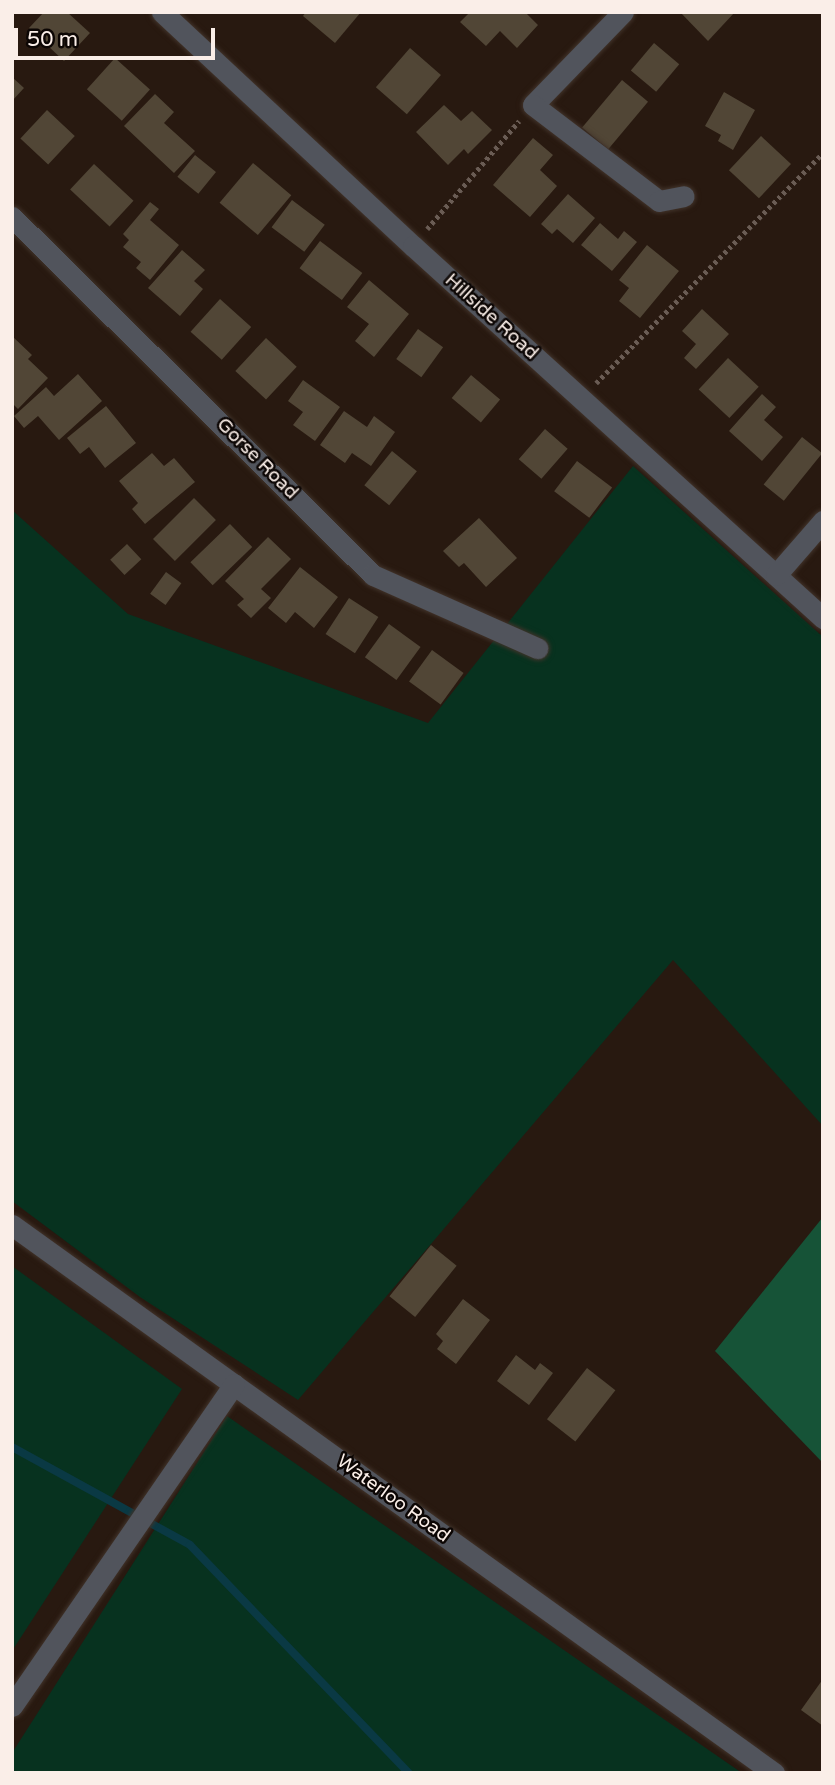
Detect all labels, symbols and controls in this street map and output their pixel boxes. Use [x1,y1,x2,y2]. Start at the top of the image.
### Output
scale bar [18,14,219,58]
text: 50 m [27,27,78,52]
street label: Hillside Road [440,269,542,365]
street label: Gorse Road [212,414,302,504]
street label: Waterloo Road [332,1450,454,1548]

